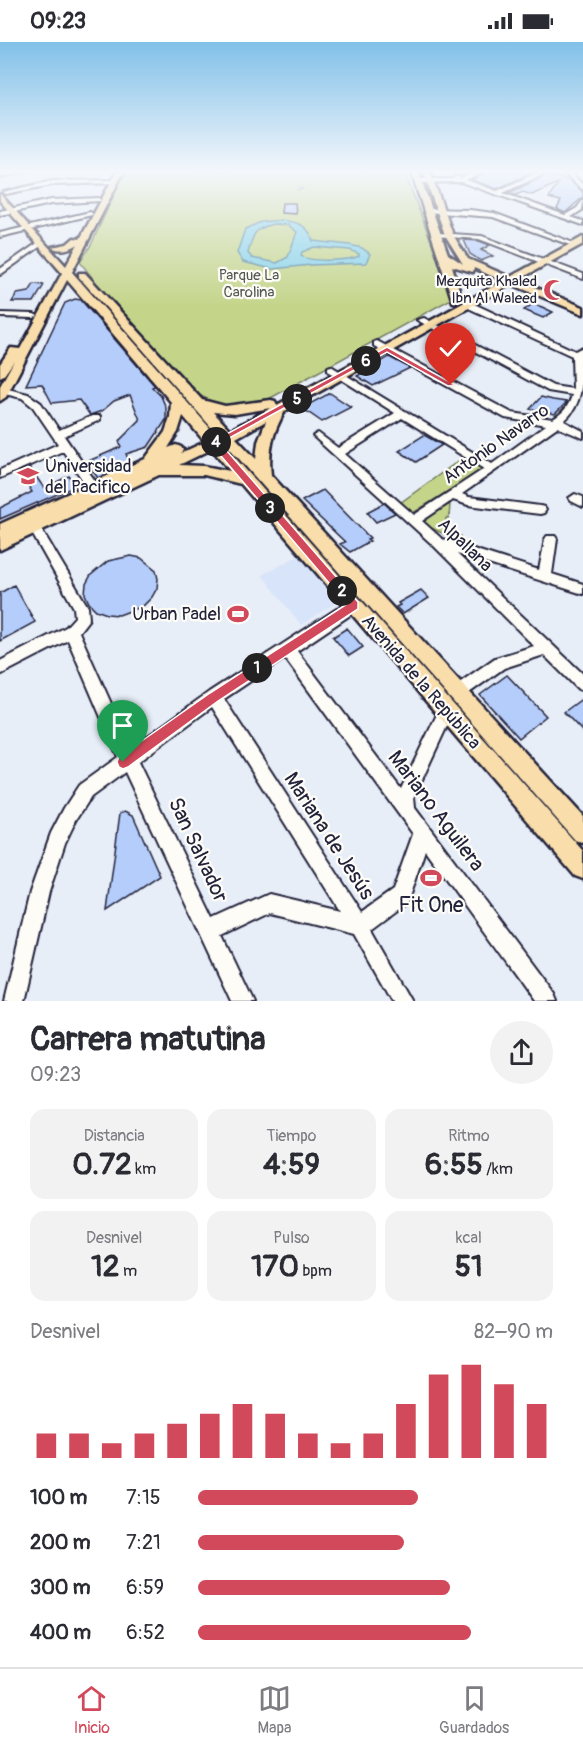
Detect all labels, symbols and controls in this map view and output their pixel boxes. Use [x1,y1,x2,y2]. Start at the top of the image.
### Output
text: 09:23 [30,7,86,35]
park label: Parque La Carolina [219,266,279,302]
place label: Mezquita Khaled Ibn Al Waleed [436,272,537,308]
mosque icon: Mezquita Khaled Ibn Al Waleed [542,278,566,302]
pin [425,323,476,385]
icon: check [434,332,467,365]
pin: 6 [351,346,381,376]
text: 6 [361,351,371,371]
pin: 5 [282,384,312,414]
text: 5 [293,389,301,409]
street label: Antonio Navarro [438,399,554,489]
pin: 4 [201,427,231,457]
text: 4 [211,432,221,452]
place label: Universidad del Pacifico [45,455,132,499]
school or university icon: Universidad del Pacifico [16,464,40,488]
pin: 3 [255,493,285,523]
text: 3 [266,498,274,518]
street label: Alpallana [433,513,497,577]
pin: 2 [327,576,357,606]
text: 2 [338,581,346,601]
sports icon: Urban Padel [226,602,250,626]
place label: Urban Padel [132,603,221,626]
street label: Avenida de la República [356,610,486,754]
pin: 1 [242,653,272,683]
text: 1 [254,658,260,678]
pin [97,700,148,762]
icon: arrive [106,709,139,742]
street label: Mariano Aguilera [382,745,490,877]
street label: Mariana de Jesús [278,767,381,905]
street label: San Salvador [162,793,234,907]
sports icon: Fit One [419,866,443,890]
place label: Fit One [399,892,464,919]
text: Carrera matutina [30,1019,266,1060]
button: share [490,1021,553,1084]
text: 09:23 [30,1062,81,1087]
text: Distancia [84,1126,145,1146]
text: Tiempo [267,1126,316,1146]
text: Ritmo [448,1126,490,1146]
text: 0.72 [72,1146,132,1183]
text: 4:59 [263,1146,320,1183]
text: 6:55 [425,1146,483,1183]
text: km [132,1159,156,1179]
text: /km [483,1159,513,1179]
text: Desnivel [86,1228,142,1248]
text: Pulso [273,1228,310,1248]
text: kcal [456,1228,482,1248]
text: 12 [91,1248,120,1285]
text: 170 [251,1248,299,1285]
text: 51 [455,1248,483,1285]
text: m [120,1261,137,1281]
text: bpm [299,1261,332,1281]
text: Desnivel [30,1319,100,1344]
text: 82–90 m [474,1319,553,1344]
text: 100 m [30,1485,87,1510]
text: 7:15 [126,1485,161,1510]
text: 200 m [30,1530,91,1555]
text: 7:21 [126,1530,161,1555]
text: 300 m [30,1575,91,1600]
text: 6:59 [126,1575,164,1600]
text: 400 m [30,1620,91,1645]
text: 6:52 [126,1620,165,1645]
tab: Inicio [74,1682,110,1738]
tab: Mapa [257,1682,291,1738]
tab: Guardados [439,1682,509,1738]

